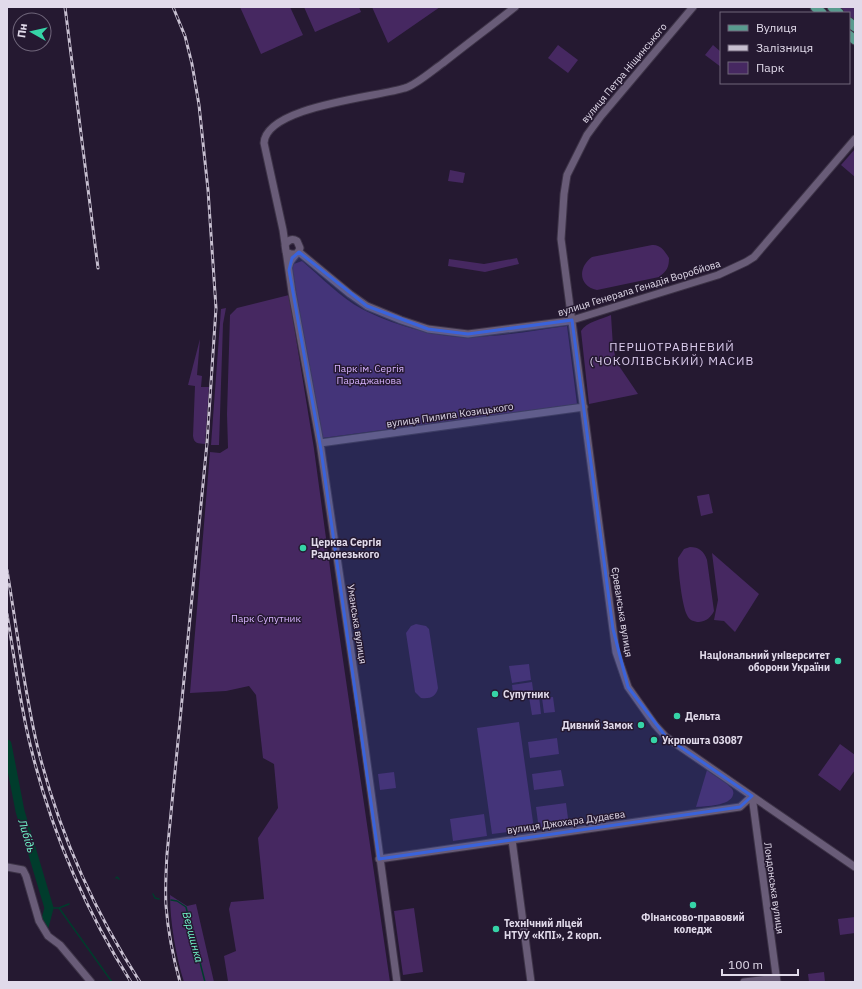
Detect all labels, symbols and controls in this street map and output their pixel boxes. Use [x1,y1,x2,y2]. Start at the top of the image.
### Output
north arrow [12,12,52,52]
legend [720,12,850,84]
street label: вулиця Петра Ніщинського [578,20,670,126]
text: Вулиця [756,20,797,35]
text: Пн [14,22,30,39]
text: Залізниця [756,40,813,55]
text: Парк [756,60,785,75]
street label: вулиця Генерала Генадія Воробйова [556,257,723,319]
district label: ПЕРШОТРАВНЕВИЙ (ЧОКОЛІВСЬКИЙ) МАСИВ [590,339,754,368]
park label: Парк ім. Сергія Параджанова [334,362,404,387]
street label: вулиця Пилипа Козицького [386,400,515,430]
place label: Церква Сергія Радонезького [311,536,381,561]
marker: Церква Сергія Радонезького [298,543,308,553]
street label: Єреванська вулиця [608,566,636,658]
street label: Уманська вулиця [344,583,370,665]
park label: Парк Супутник [231,612,301,625]
place label: Національний університет оборони України [700,649,830,674]
marker: Національний університет оборони України [833,656,843,666]
place label: Супутник [503,688,549,701]
marker: Супутник [490,689,500,699]
place label: Дельта [685,710,721,723]
marker: Дельта [672,711,682,721]
place label: Дивний Замок [562,719,633,732]
marker: Дивний Замок [636,720,646,730]
place label: Укрпошта 03087 [662,734,743,747]
marker: Укрпошта 03087 [649,735,659,745]
street label: вулиця Джохара Дудаєва [506,807,626,837]
water label: Либідь [15,817,39,854]
street label: Лондонська вулиця [761,841,787,935]
marker: Фінансово-правовий коледж [688,900,698,910]
water label: Вершинка [179,910,207,964]
place label: Фінансово-правовий коледж [641,911,745,936]
place label: Технічний ліцей НТУУ «КПІ», 2 корп. [504,917,602,942]
marker: Технічний ліцей НТУУ «КПІ», 2 корп. [491,924,501,934]
scale bar [722,951,798,977]
text: 100 m [728,957,763,972]

